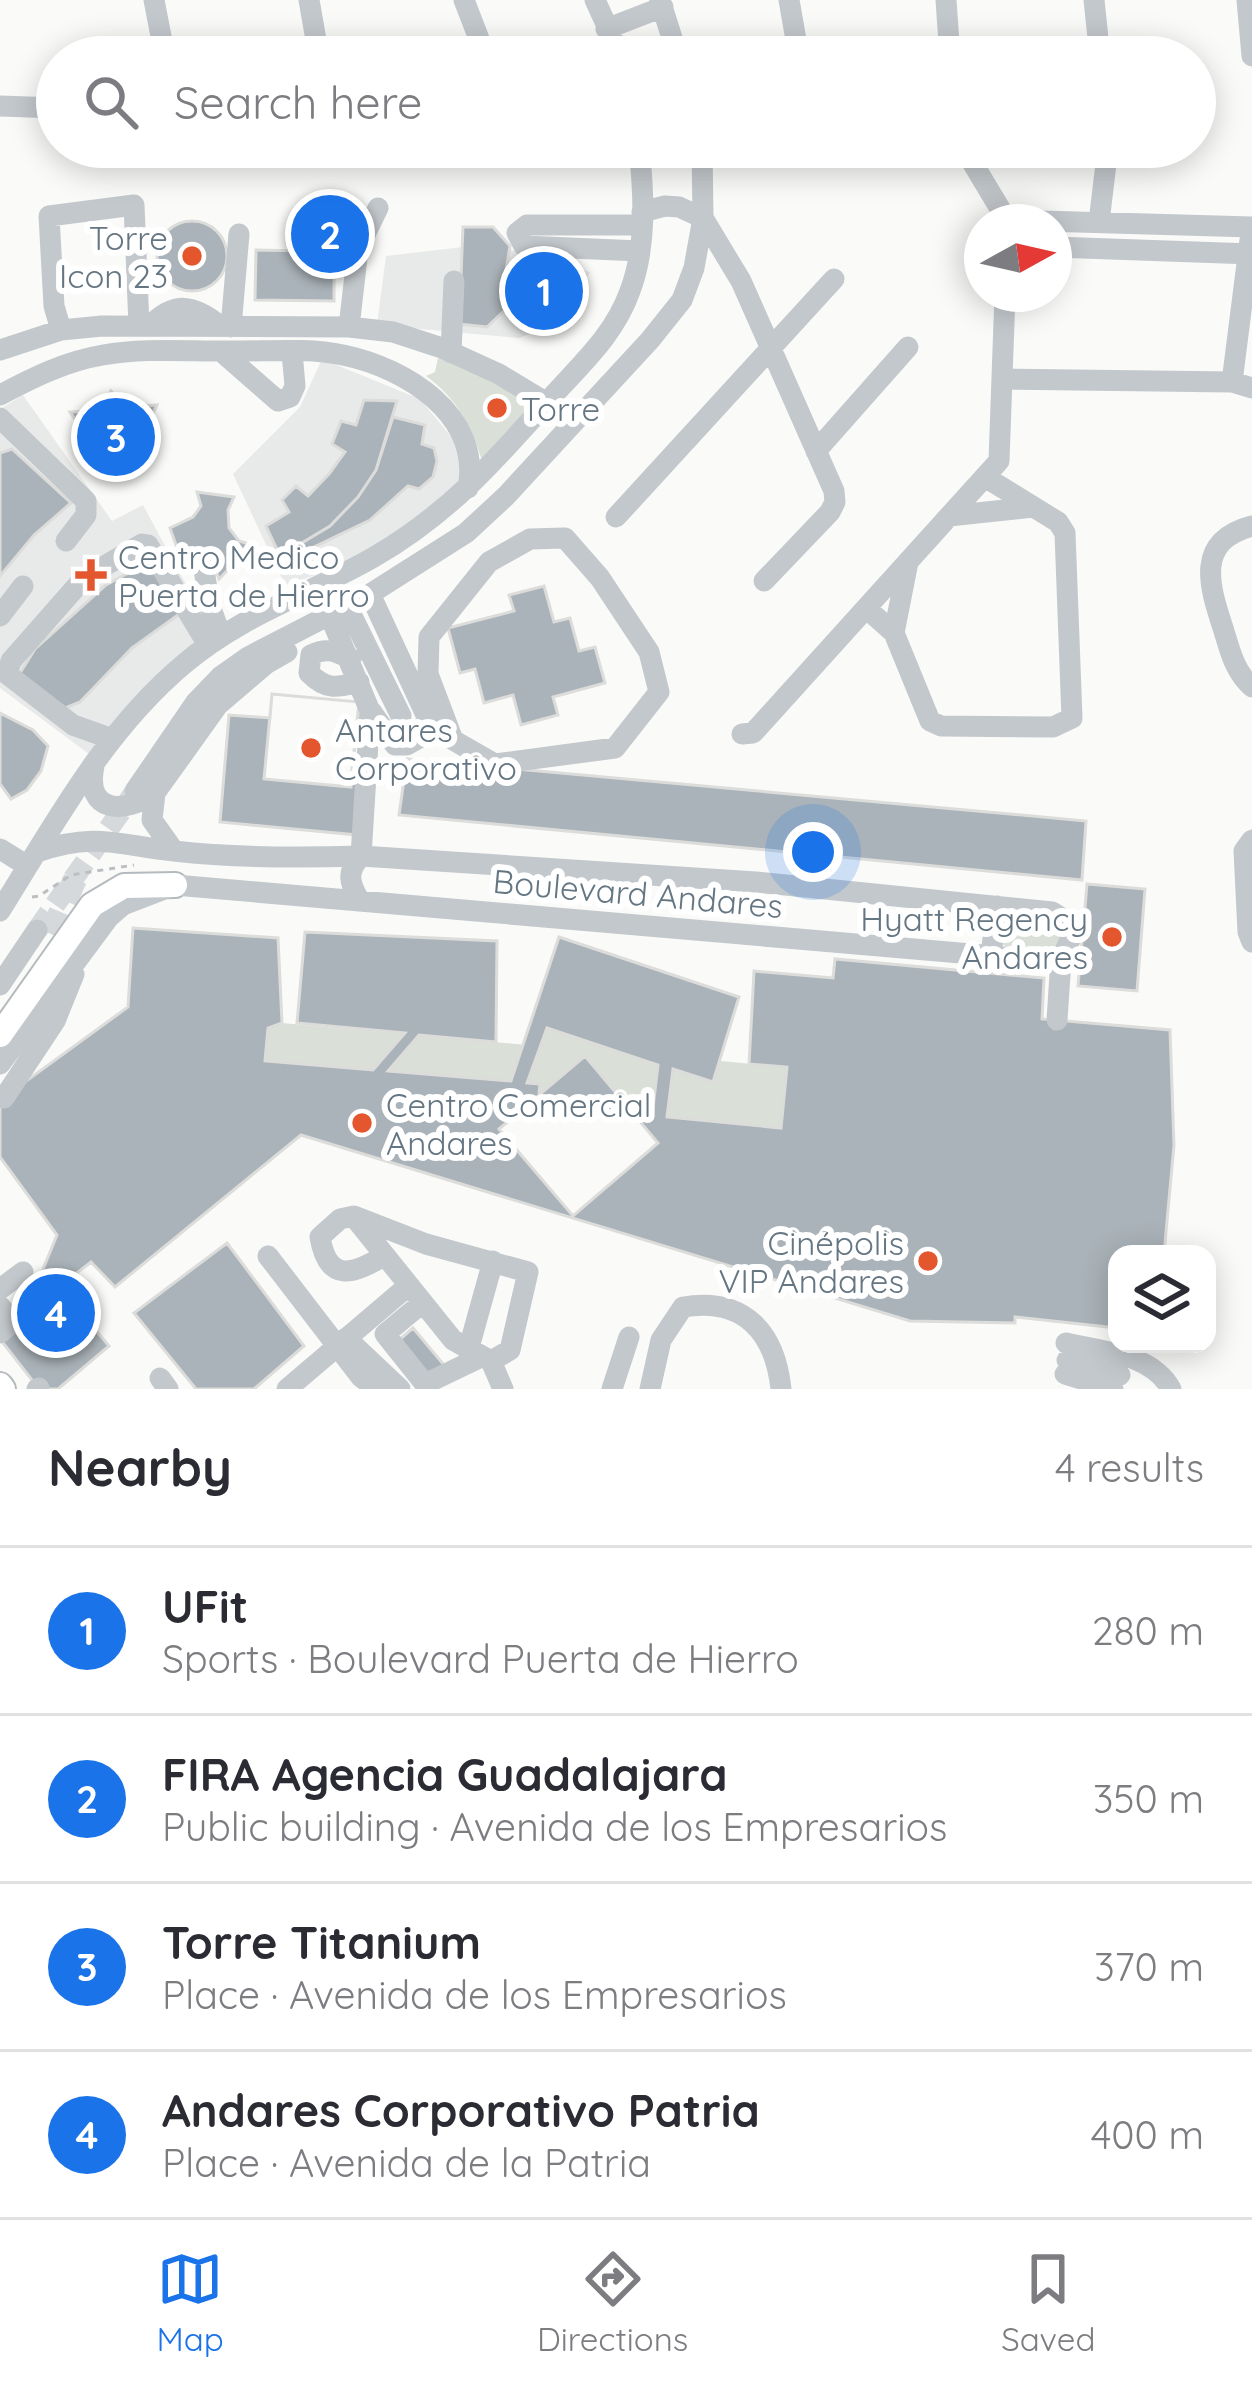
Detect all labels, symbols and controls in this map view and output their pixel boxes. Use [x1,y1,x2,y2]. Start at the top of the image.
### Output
search box [36,36,1216,168]
icon: search [78,69,144,135]
text: Search here [174,74,422,130]
pin: 2 [291,189,369,279]
north arrow [964,204,1072,312]
place label: Torre Icon 23 [59,217,168,296]
marker: Torre Icon 23 [179,243,205,269]
pin: 1 [505,246,583,336]
place label: Torre [521,388,600,429]
pin: 3 [77,392,155,482]
marker: Torre [484,395,510,421]
place label: Centro Medico Puerta de Hierro [118,536,370,615]
marker: Centro Medico Puerta de Hierro [75,559,107,591]
place label: Antares Corporativo [335,709,517,788]
marker: Antares Corporativo [298,735,324,761]
your location [783,822,843,882]
street label: Boulevard Andares [491,860,785,926]
place label: Hyatt Regency Andares [860,898,1088,977]
marker: Hyatt Regency Andares [1099,924,1125,950]
place label: Centro Comercial Andares [386,1084,651,1163]
marker: Centro Comercial Andares [349,1110,375,1136]
place label: Cinépolis VIP Andares [719,1222,904,1301]
map controls [1108,1245,1216,1353]
button: layers [1108,1245,1216,1353]
marker: Cinépolis VIP Andares [915,1248,941,1274]
pin: 4 [17,1268,95,1358]
text: Nearby [48,1435,232,1499]
text: 4 results [1055,1443,1204,1492]
text: UFit [162,1578,248,1634]
text: 1 [79,1606,95,1655]
text: 280 m [1092,1606,1204,1655]
text: Sports · Boulevard Puerta de Hierro [162,1634,799,1683]
text: FIRA Agencia Guadalajara [162,1746,728,1802]
text: 2 [76,1774,98,1823]
text: 350 m [1093,1774,1204,1823]
text: Public building · Avenida de los Empresarios [162,1802,947,1851]
text: Torre Titanium [162,1914,481,1970]
text: 3 [77,1942,97,1991]
text: 370 m [1094,1942,1204,1991]
text: Place · Avenida de los Empresarios [162,1970,787,2019]
text: Andares Corporativo Patria [162,2082,760,2138]
text: 4 [76,2110,98,2159]
text: 400 m [1091,2110,1204,2159]
text: Place · Avenida de la Patria [162,2138,651,2187]
tab: Map [157,2246,224,2359]
tab: Directions [537,2246,688,2359]
tab: Saved [1001,2246,1095,2359]

